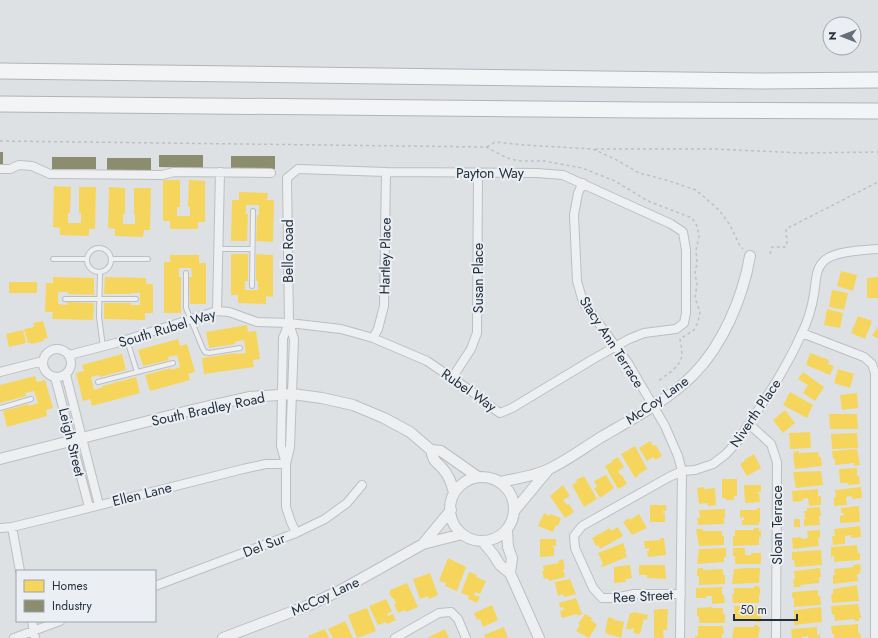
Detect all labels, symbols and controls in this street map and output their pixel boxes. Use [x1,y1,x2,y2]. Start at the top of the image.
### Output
north arrow [822,16,862,56]
text: N [824,32,840,40]
street label: Payton Way [456,163,525,183]
street label: Hartley Place [374,217,396,295]
street label: Bello Road [278,219,298,283]
street label: Susan Place [468,243,488,313]
street label: Stacy Ann Terrace [575,292,649,392]
street label: South Rubel Way [116,303,219,352]
street label: Rubel Way [437,364,501,417]
street label: McCoy Lane [621,371,693,429]
street label: Niverth Place [725,375,785,451]
street label: South Bradley Road [149,387,267,431]
street label: Leigh Street [54,406,90,479]
street label: Ellen Lane [110,477,174,511]
street label: Sloan Terrace [767,485,787,565]
street label: Del Sur [240,528,288,562]
legend [16,570,156,622]
street label: McCoy Lane [288,572,362,620]
text: Homes [52,577,88,595]
street label: Ree Street [613,584,674,608]
scale bar [734,596,797,622]
text: Industry [52,597,93,615]
text: 50 m [740,601,767,619]

